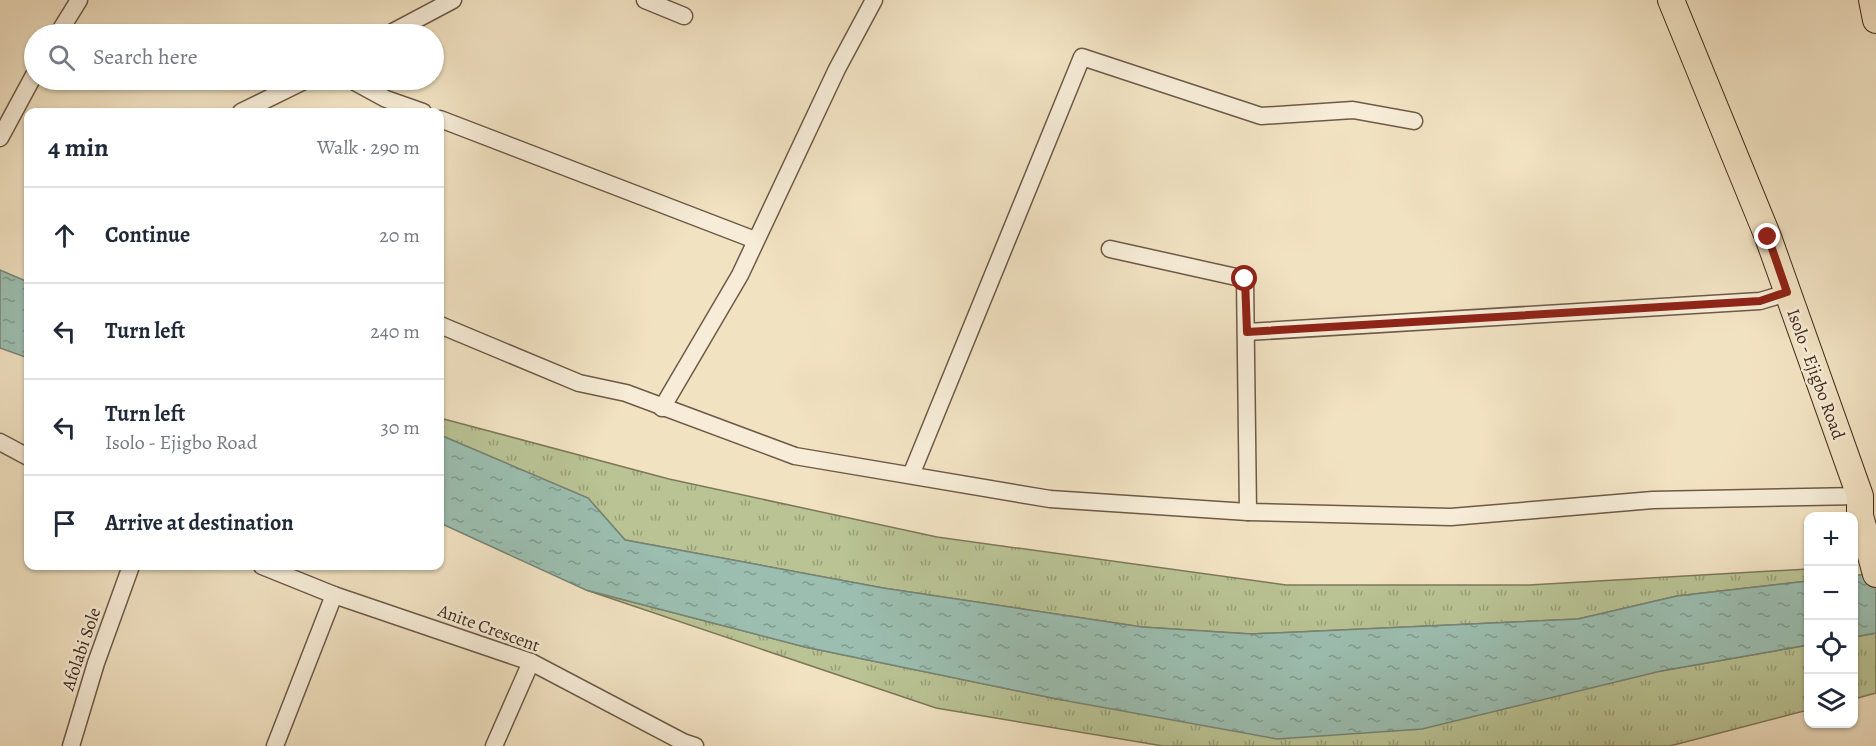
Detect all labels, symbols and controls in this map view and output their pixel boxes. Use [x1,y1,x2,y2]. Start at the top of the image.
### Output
search box [24,24,444,90]
icon: search [45,41,78,74]
text: Search here [93,42,198,72]
text: 4 min [48,130,109,165]
text: Walk · 290 m [317,134,420,161]
icon: ahead [48,219,81,252]
text: Continue [105,220,190,250]
text: 20 m [379,222,420,249]
route end [1754,223,1780,249]
route start [1231,265,1257,291]
street label: Isolo - Ejigbo Road [1781,305,1851,443]
icon: left [48,315,81,348]
text: Turn left [105,316,185,346]
text: 240 m [370,318,420,345]
text: Turn left [105,399,185,429]
icon: left [48,411,81,444]
text: 30 m [380,414,420,441]
text: Isolo - Ejigbo Road [105,429,258,456]
icon: arrive [48,507,81,540]
text: Arrive at destination [105,508,294,538]
map controls [1804,512,1858,728]
button: + [1804,512,1858,566]
button: − [1804,566,1858,620]
street label: Anite Crescent [434,598,543,658]
street label: Afolabi Sole [55,604,106,695]
button: locate [1804,620,1858,674]
button: layers [1804,674,1858,728]

